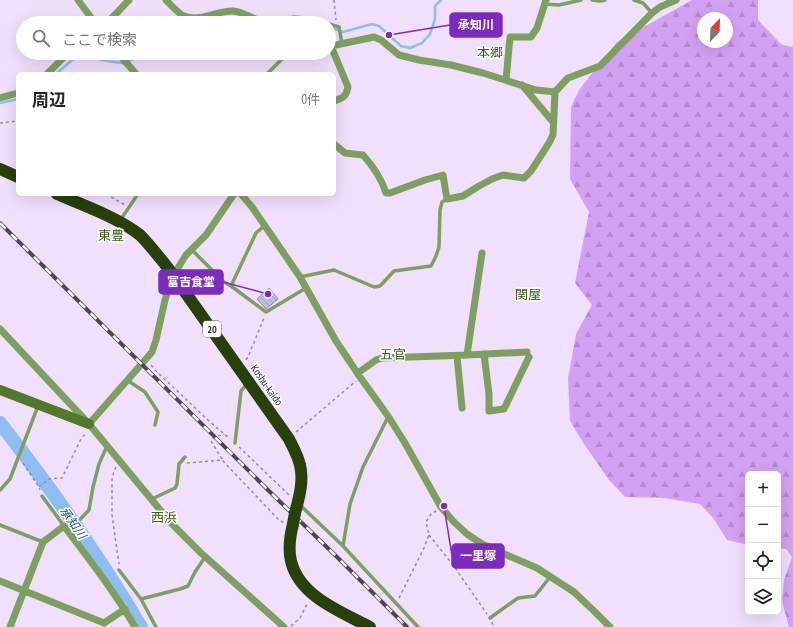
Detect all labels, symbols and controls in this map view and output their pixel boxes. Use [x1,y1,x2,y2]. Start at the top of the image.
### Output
north arrow [697,12,733,48]
callout: 承知川 [450,13,502,37]
search box [16,16,336,60]
text: 承知川 [458,17,494,32]
icon: search [30,27,52,49]
text: ここで検索 [62,30,137,49]
district label: 本郷 [477,44,503,61]
text: 周辺 [32,89,66,111]
text: 0件 [301,91,320,108]
district label: 東豊 [98,227,124,244]
callout: 富吉食堂 [159,270,223,294]
text: 富吉食堂 [167,274,215,289]
district label: 関屋 [515,286,541,303]
road number: 20 [203,321,221,337]
district label: 五官 [380,346,406,363]
street label: Koshu-kaido [248,362,286,408]
map controls [745,471,781,615]
button: + [745,471,781,507]
water label: 承知川 [57,504,91,543]
button: − [745,507,781,543]
district label: 西浜 [151,509,177,526]
button: locate [745,543,781,579]
callout: 一里塚 [452,544,504,568]
text: 一里塚 [460,548,496,563]
button: layers [745,579,781,615]

